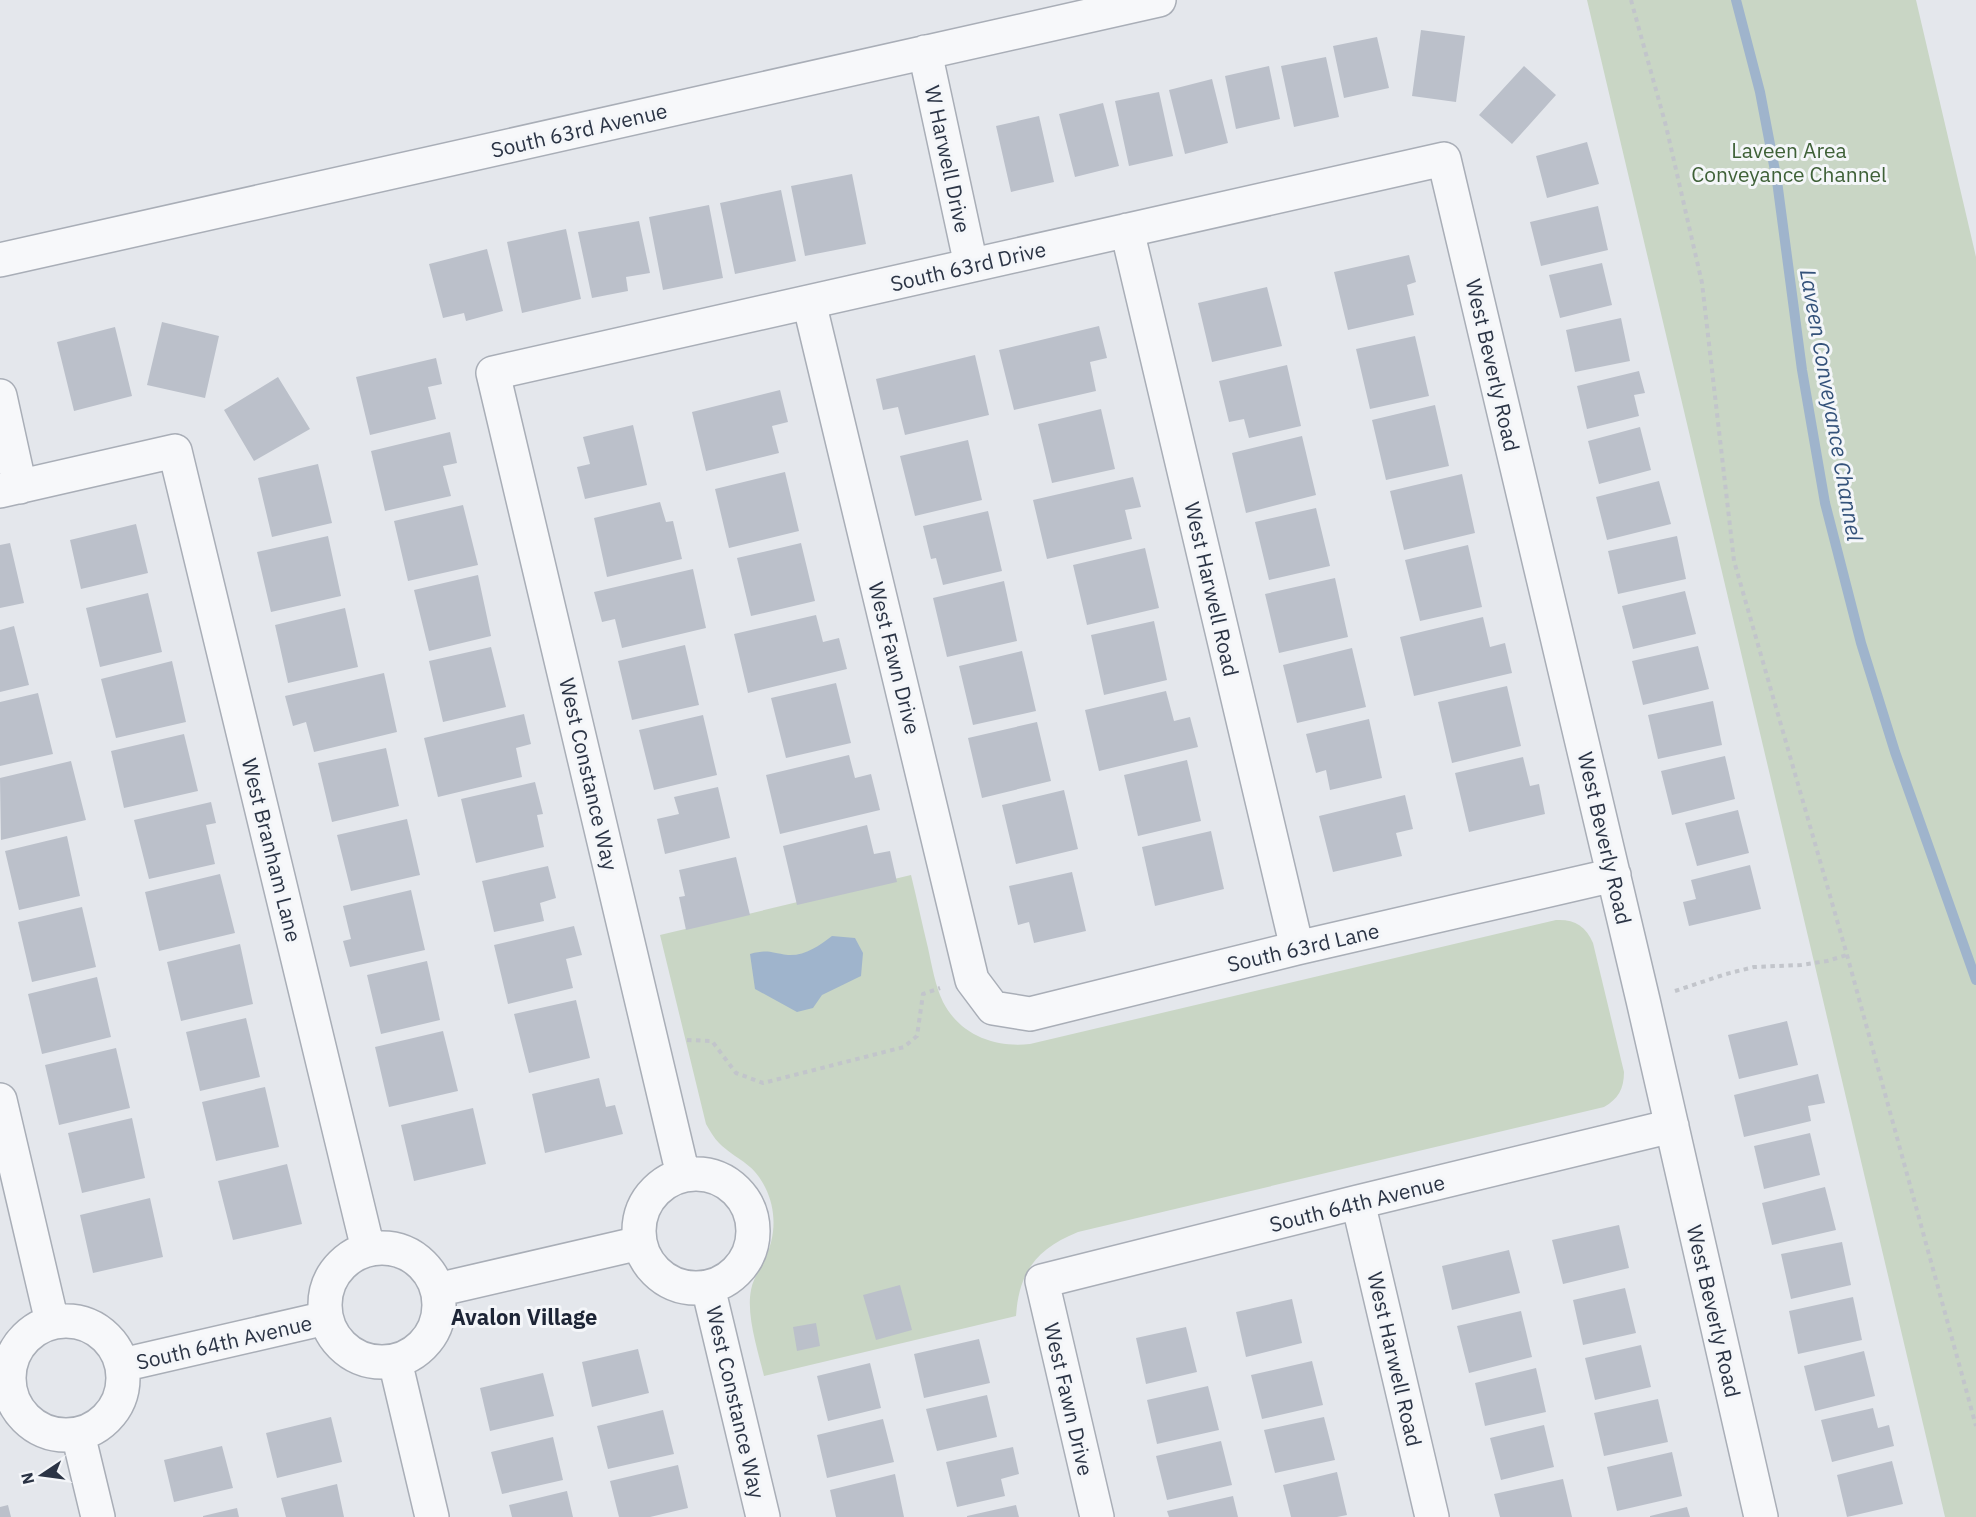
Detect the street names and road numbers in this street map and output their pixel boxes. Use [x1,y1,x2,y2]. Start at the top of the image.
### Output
street label: W Harwell Drive [919,83,977,235]
street label: South 63rd Avenue [488,96,670,164]
street label: South 63rd Drive [887,234,1049,298]
street label: West Beverly Road [1460,276,1526,454]
street label: West Harwell Road [1178,499,1246,679]
street label: West Fawn Drive [863,579,927,737]
street label: West Constance Way [553,675,625,873]
street label: West Beverly Road [1572,749,1638,927]
street label: West Branham Lane [236,755,308,945]
street label: South 63rd Lane [1224,916,1382,978]
street label: South 64th Avenue [1266,1168,1448,1238]
street label: West Beverly Road [1681,1222,1747,1400]
street label: West Harwell Road [1361,1269,1429,1449]
street label: West Constance Way [700,1303,772,1501]
street label: South 64th Avenue [133,1308,315,1376]
street label: West Fawn Drive [1038,1320,1100,1478]

